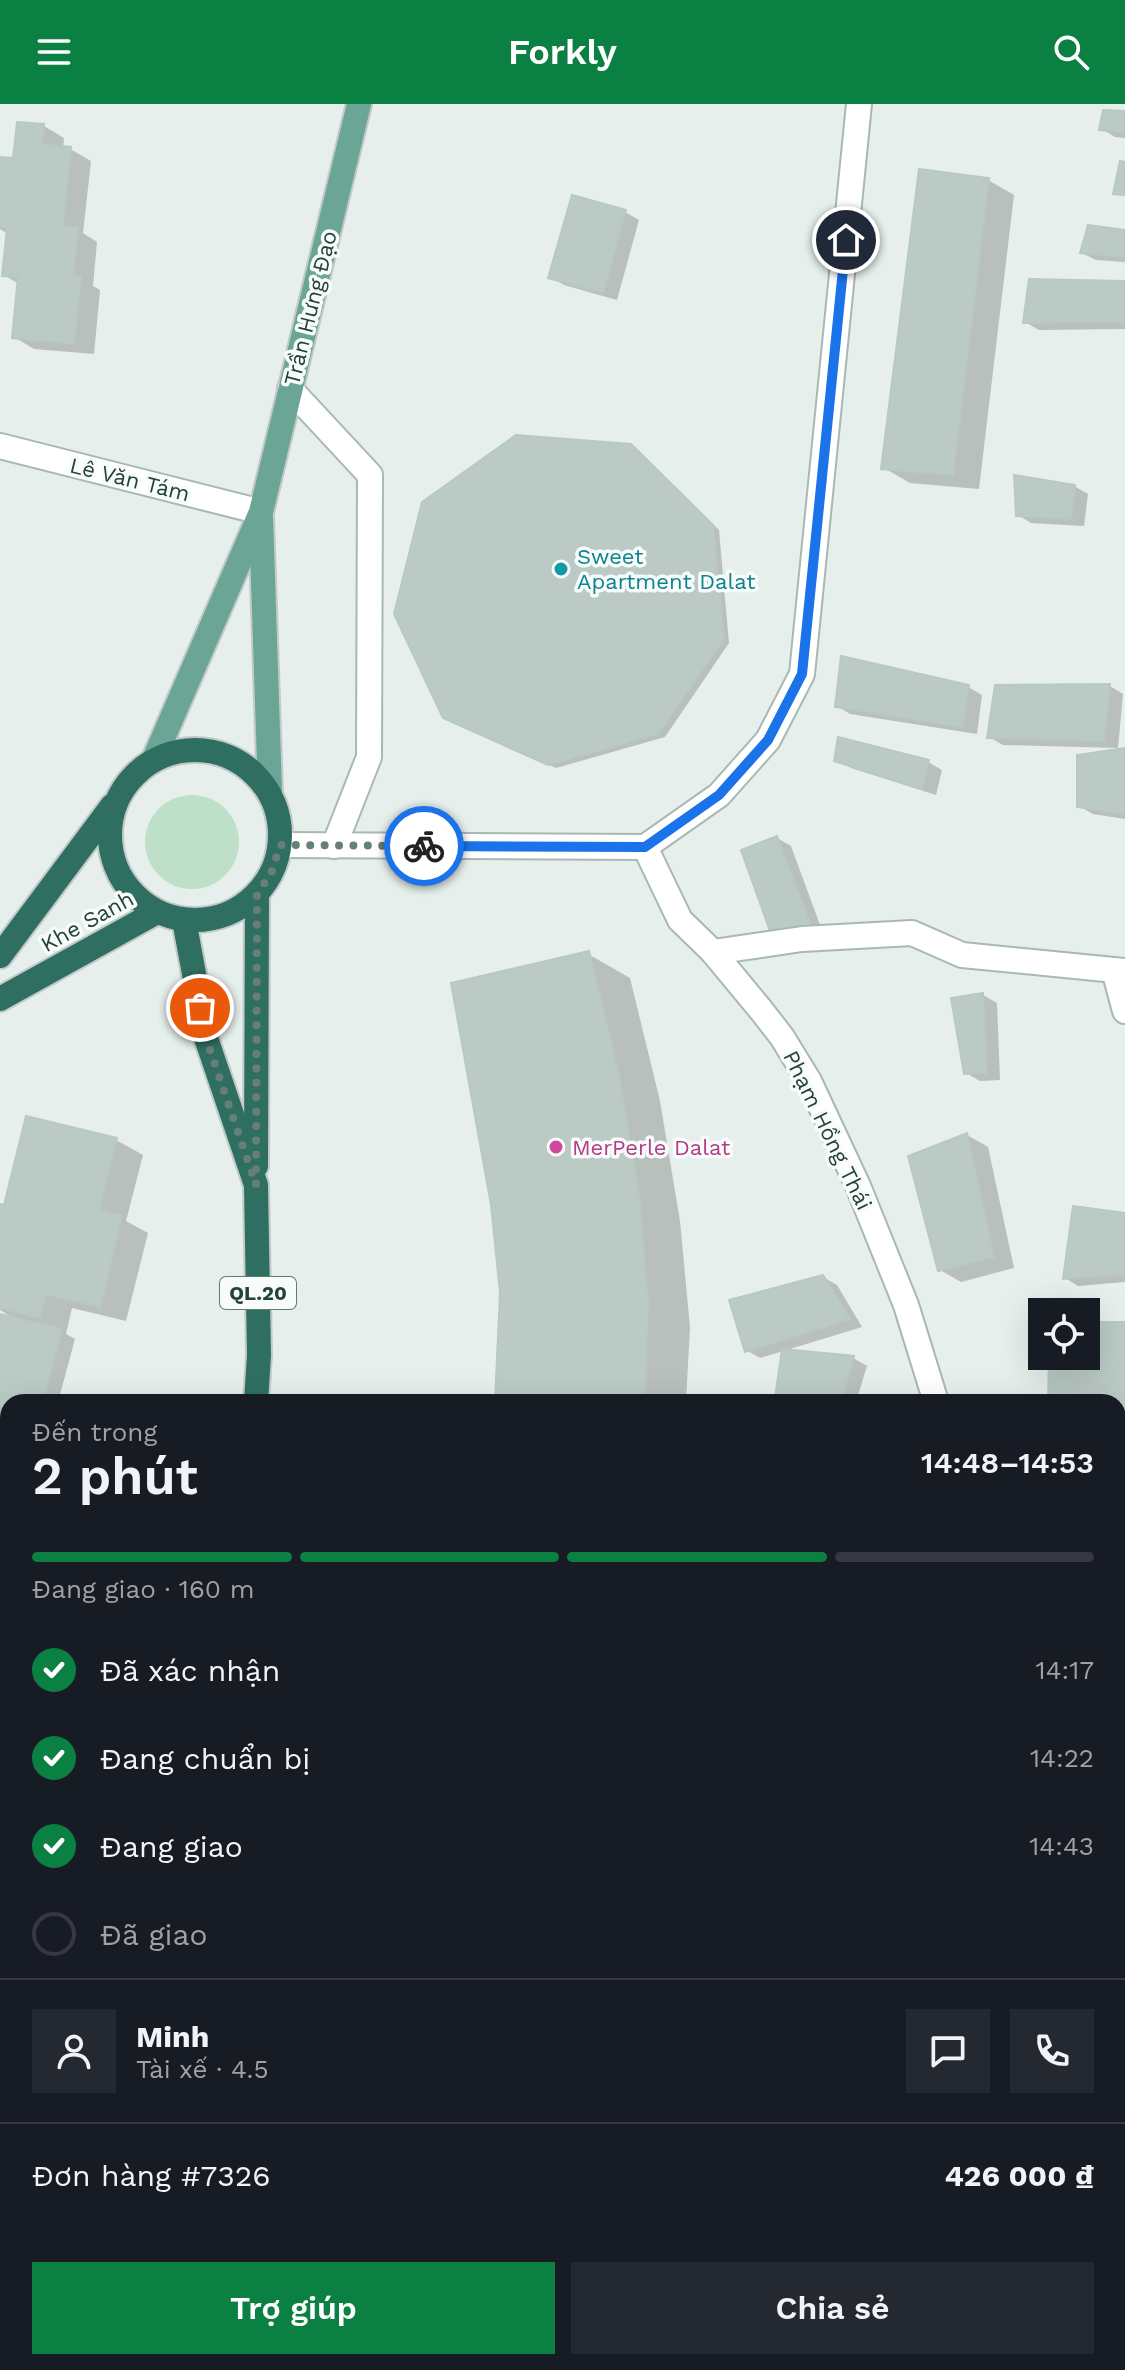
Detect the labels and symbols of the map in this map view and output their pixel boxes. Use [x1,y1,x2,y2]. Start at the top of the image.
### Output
pin [812,206,880,274]
street label: Trần Hưng Đạo [279,228,342,388]
street label: Lê Văn Tám [67,453,192,506]
place label: Sweet Apartment Dalat [577,544,755,594]
marker: Sweet Apartment Dalat [552,560,570,578]
courier [384,806,464,886]
street label: Khe Sanh [37,886,138,957]
pin [166,974,234,1042]
street label: Phạm Hồng Thái [778,1046,877,1214]
place label: MerPerle Dalat [572,1135,730,1160]
marker: MerPerle Dalat [547,1138,565,1156]
road number: QL.20 [220,1277,296,1309]

